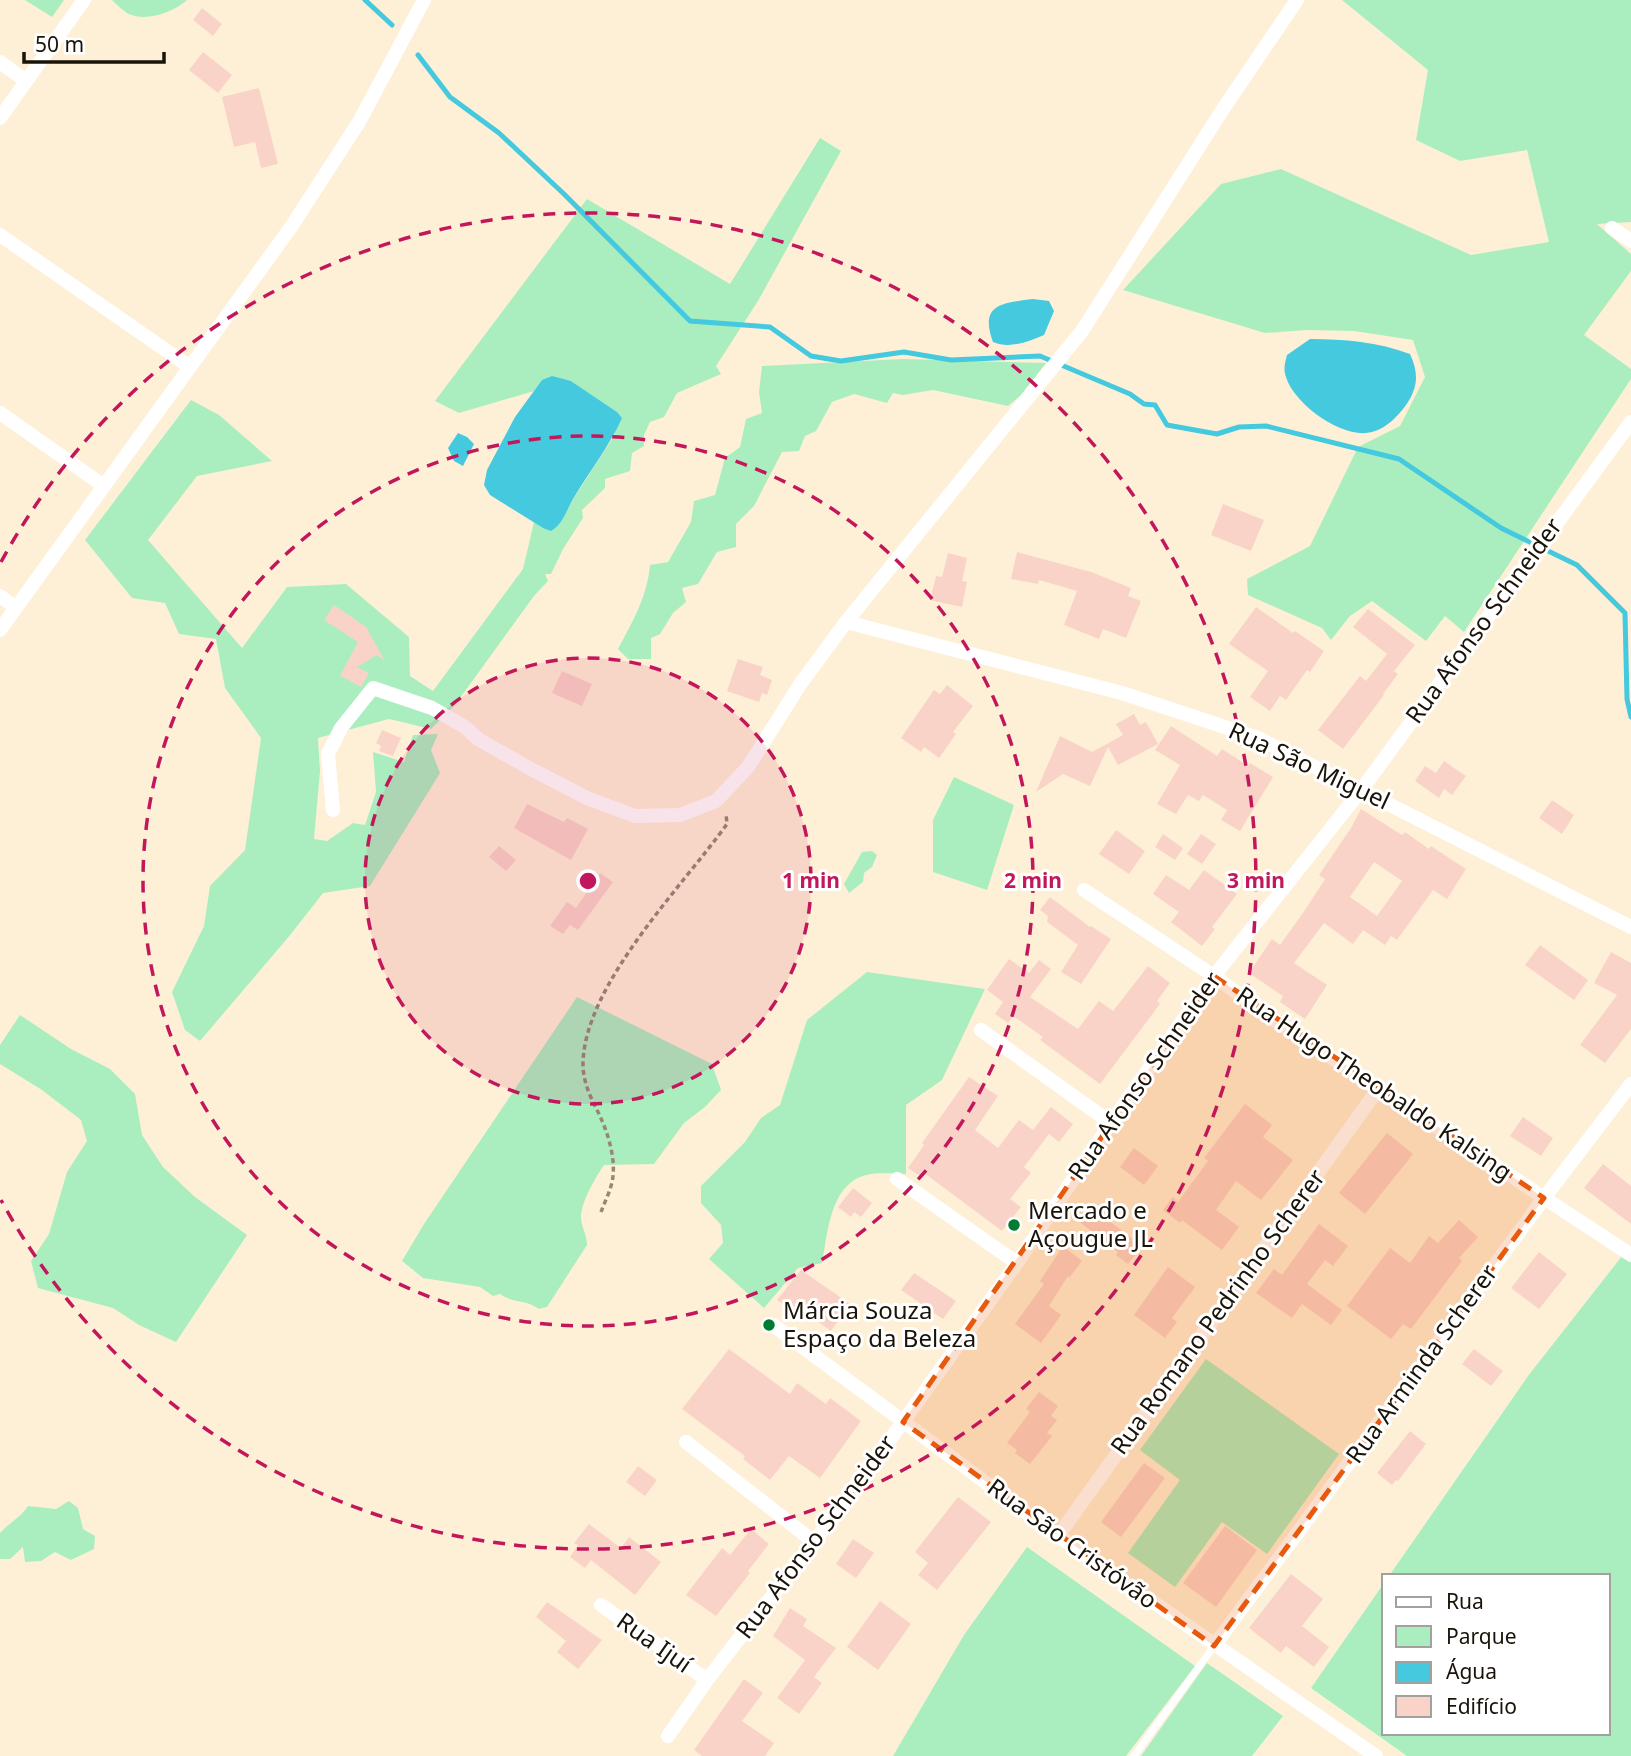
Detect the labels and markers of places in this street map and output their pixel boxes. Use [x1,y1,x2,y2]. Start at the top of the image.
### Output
centre of rings [576,869,600,893]
place label: Mercado e Açougue JL [1028,1193,1153,1254]
marker: Mercado e Açougue JL [1006,1217,1022,1233]
place label: Márcia Souza Espaço da Beleza [783,1293,976,1354]
marker: Márcia Souza Espaço da Beleza [761,1317,777,1333]

